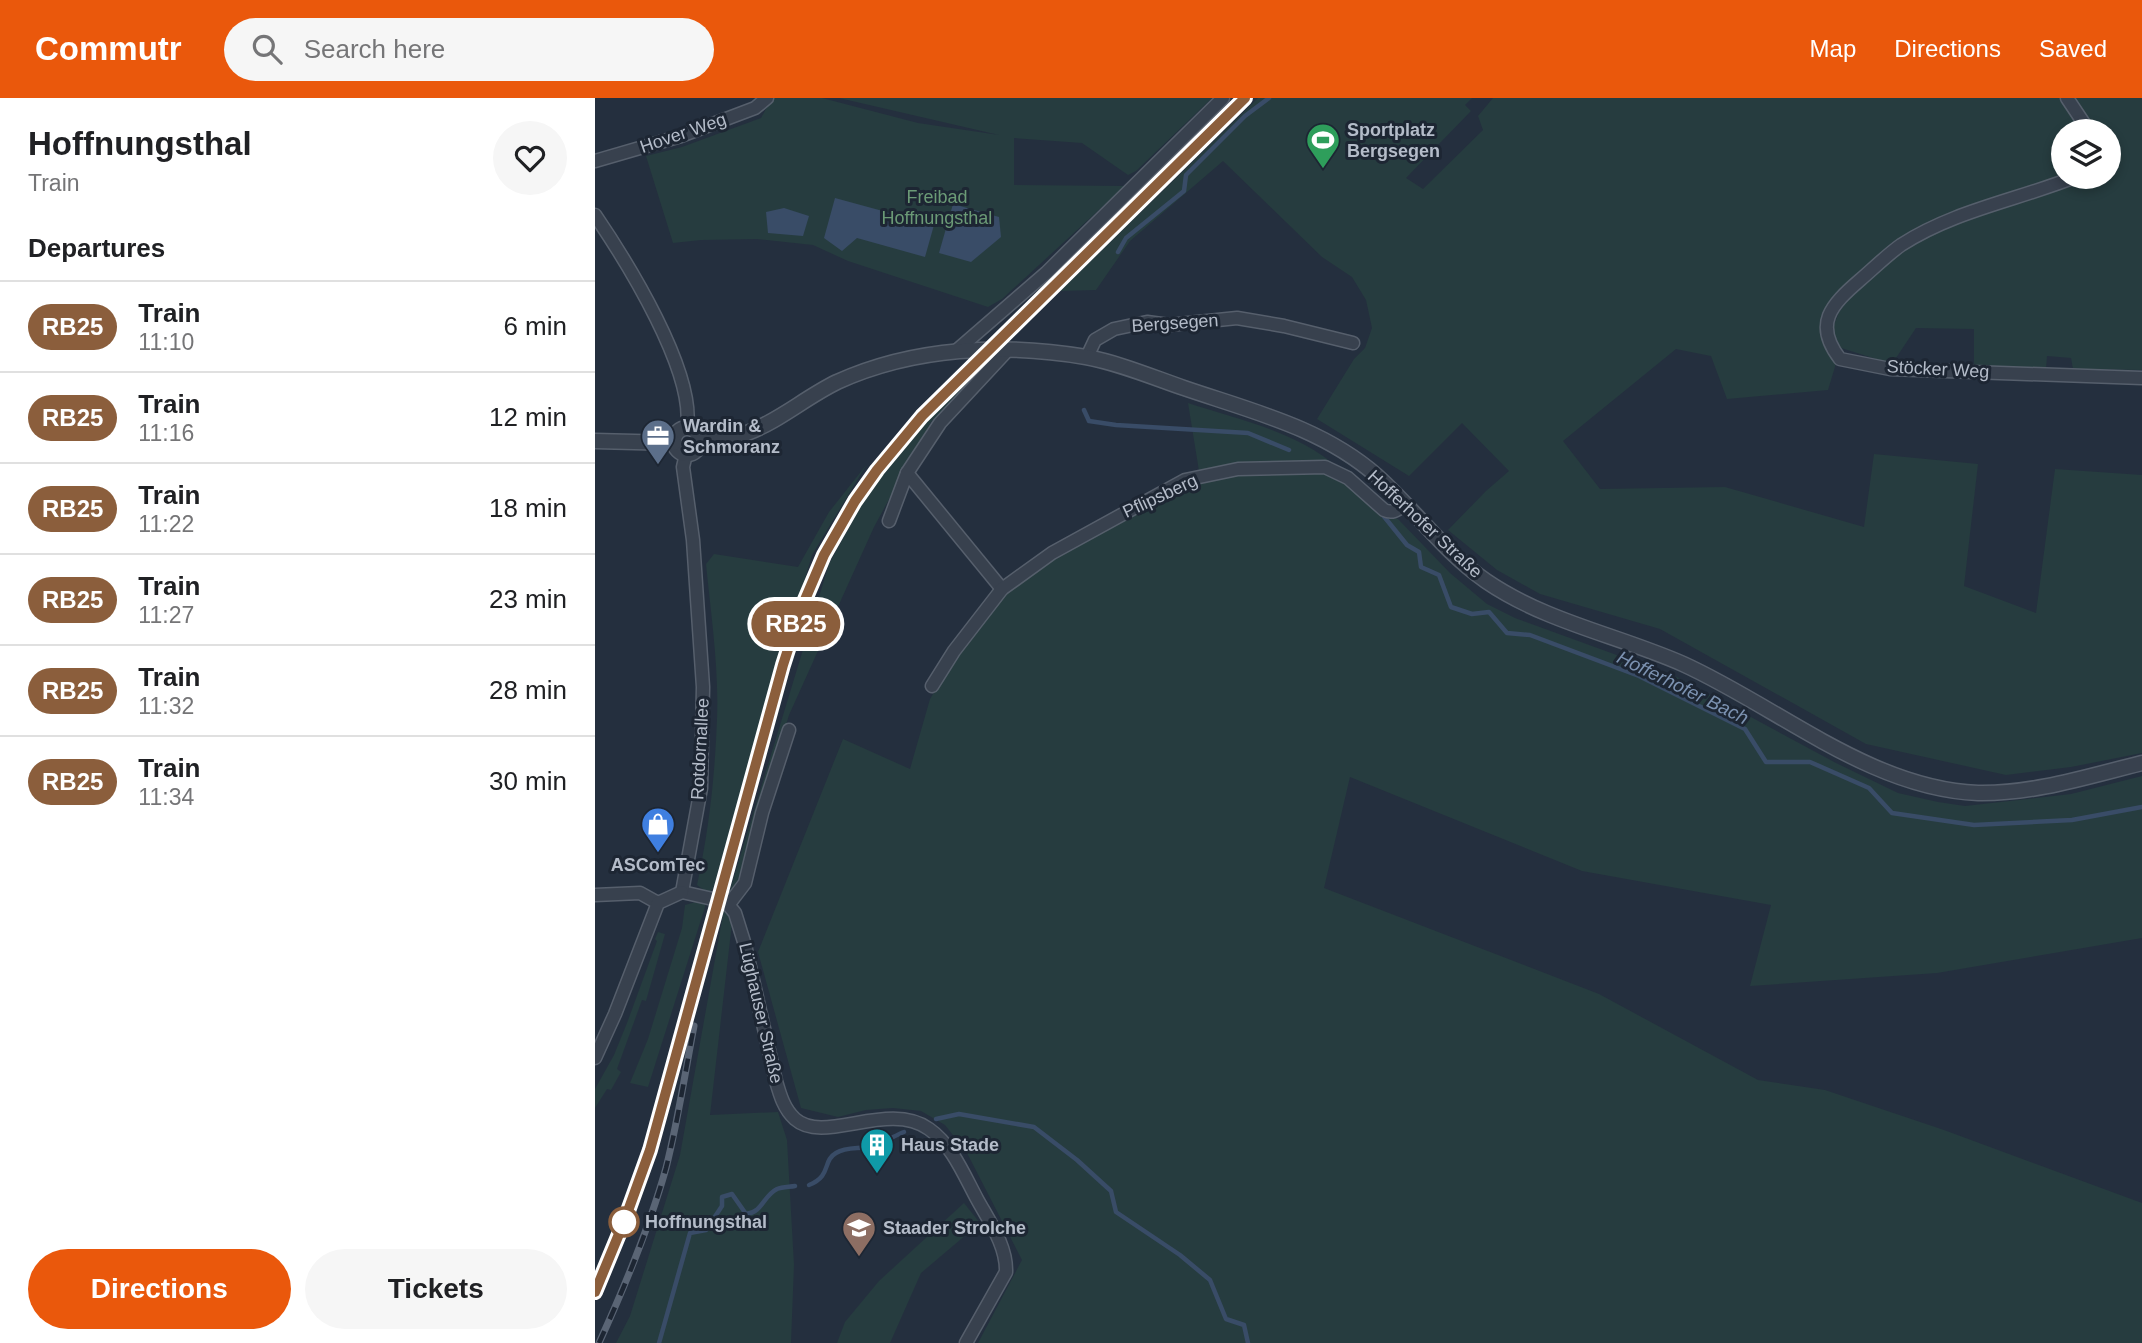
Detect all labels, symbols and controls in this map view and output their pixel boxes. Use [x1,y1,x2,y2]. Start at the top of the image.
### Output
search box [224,18,714,81]
text: Commutr [35,30,182,67]
icon: search [248,30,286,68]
text: Search here [304,34,445,64]
text: Map [1810,35,1856,62]
text: Directions [1894,35,2001,62]
text: Saved [2039,35,2107,62]
street label: Hover Weg [637,109,729,157]
map controls [2051,119,2121,189]
button: layers [2051,119,2121,189]
place label: Sportplatz Bergsegen [1347,120,1440,161]
button: heart [493,121,567,195]
sports icon: Sportplatz Bergsegen [1304,121,1342,170]
text: Hoffnungsthal [28,125,252,162]
text: Train [28,170,80,196]
park label: Freibad Hoffnungsthal [882,187,992,228]
text: Departures [28,233,165,263]
text: Train [138,298,201,328]
street label: Bergsegen [1131,310,1219,336]
text: 6 min [503,311,567,341]
text: RB25 [42,313,103,340]
text: 11:10 [138,329,194,355]
street label: Stöcker Weg [1886,356,1990,382]
text: Train [138,389,201,419]
text: 12 min [489,402,567,432]
text: RB25 [42,404,103,431]
place label: Wardin & Schmoranz [683,416,780,457]
office icon: Wardin & Schmoranz [639,417,677,466]
text: 11:16 [138,420,194,446]
street label: Hofferhofer Straße [1364,466,1486,582]
street label: Pflipsberg [1120,470,1200,522]
text: Train [138,480,201,510]
text: 18 min [489,493,567,523]
text: RB25 [42,495,103,522]
text: 11:22 [138,511,194,537]
text: Train [138,571,201,601]
text: 23 min [489,584,567,614]
text: RB25 [42,586,103,613]
line badge: RB25 [747,601,845,647]
text: 11:27 [138,602,194,628]
text: RB25 [765,610,827,637]
water label: Hofferhofer Bach [1614,647,1752,728]
text: Train [138,662,201,692]
text: 28 min [489,675,567,705]
text: RB25 [42,677,103,704]
text: 11:32 [138,693,194,719]
street label: Rotdornallee [687,698,713,800]
text: Train [138,753,201,783]
text: 30 min [489,766,567,796]
text: RB25 [42,768,103,795]
text: 11:34 [138,784,194,810]
shop icon: ASComTec [639,805,677,854]
place label: ASComTec [611,855,705,875]
street label: Lüghauser Straße [735,941,787,1085]
building icon: Haus Stade [858,1126,896,1175]
place label: Haus Stade [901,1135,999,1155]
marker: Hoffnungsthal [609,1207,639,1237]
school or university icon: Staader Strolche [840,1209,878,1258]
place label: Hoffnungsthal [645,1212,767,1232]
place label: Staader Strolche [883,1218,1026,1238]
button: Directions [28,1249,291,1329]
button: Tickets [305,1249,567,1329]

